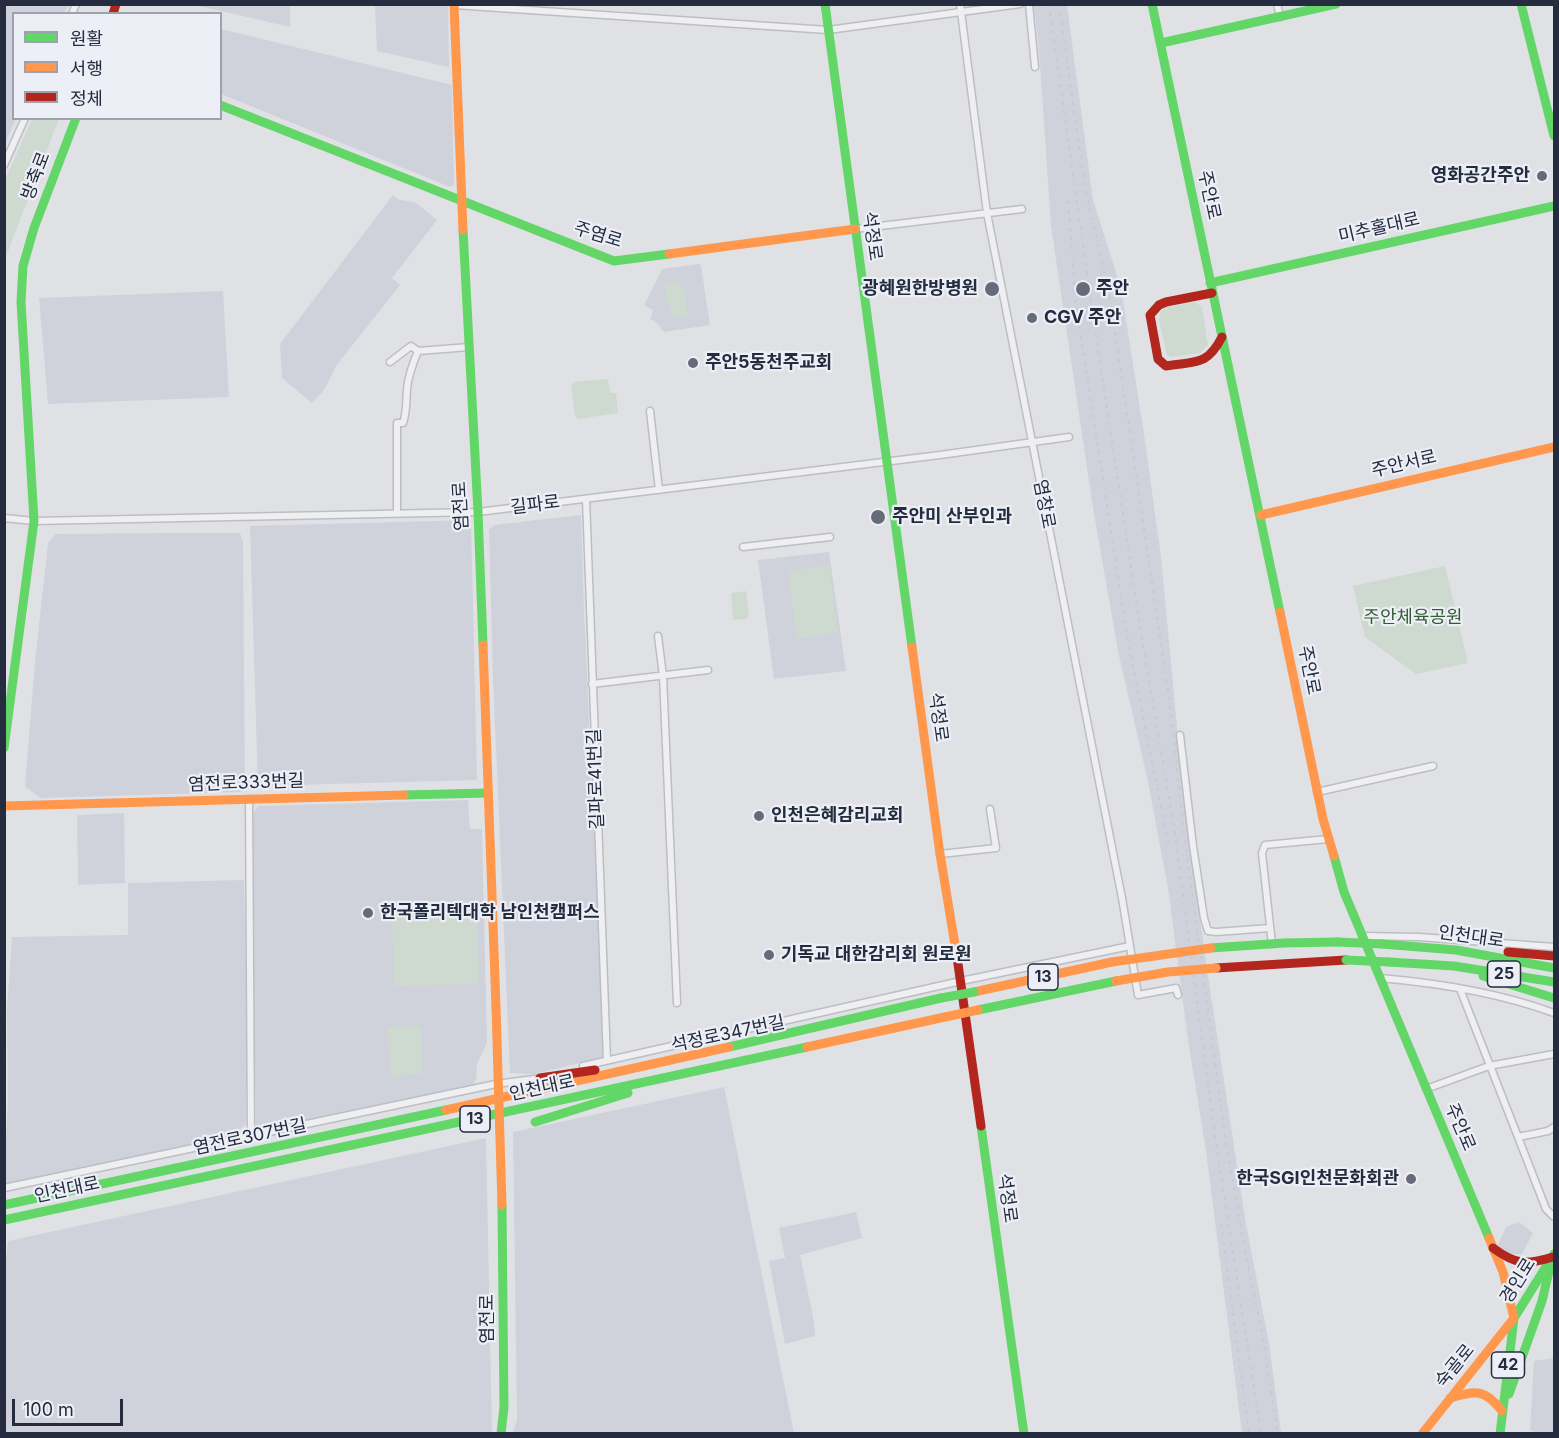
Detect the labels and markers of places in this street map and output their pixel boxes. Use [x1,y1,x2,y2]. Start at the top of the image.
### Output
place label: 영화공간주안 [1431,165,1530,187]
marker: 영화공간주안 [1535,169,1549,183]
place label: 광혜원한방병원 [862,278,978,300]
place label: 주안 [1096,278,1129,300]
marker: 광혜원한방병원 [983,280,1001,298]
marker: 주안 [1074,280,1092,298]
place label: CGV 주안 [1044,307,1121,329]
marker: CGV 주안 [1025,311,1039,325]
place label: 주안5동천주교회 [705,352,832,374]
marker: 주안5동천주교회 [686,356,700,370]
place label: 주안미 산부인과 [892,506,1012,528]
marker: 주안미 산부인과 [869,508,887,526]
place label: 인천은혜감리교회 [771,805,903,827]
marker: 인천은혜감리교회 [752,809,766,823]
place label: 한국폴리텍대학 남인천캠퍼스 [380,902,600,924]
marker: 한국폴리텍대학 남인천캠퍼스 [361,906,375,920]
place label: 기독교 대한감리회 원로원 [781,944,972,966]
marker: 기독교 대한감리회 원로원 [762,948,776,962]
place label: 한국SGI인천문화회관 [1236,1168,1399,1190]
marker: 한국SGI인천문화회관 [1404,1172,1418,1186]

